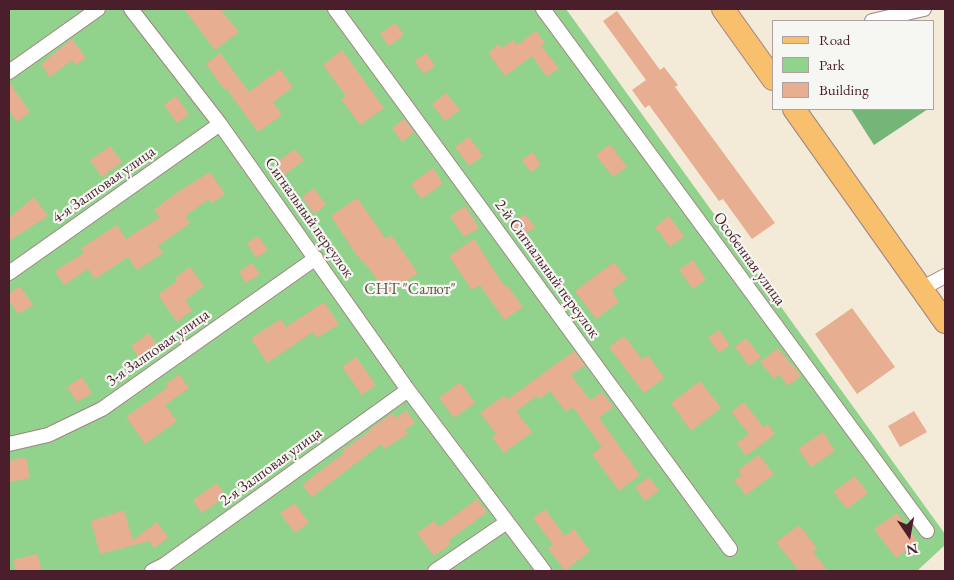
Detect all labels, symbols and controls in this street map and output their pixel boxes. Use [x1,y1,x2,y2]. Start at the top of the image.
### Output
legend [772,20,934,110]
text: Road [819,30,850,49]
text: Park [819,55,845,74]
text: Building [819,80,869,99]
street label: 4-я Залповая улица [49,142,159,228]
street label: Сигнальный переулок [260,154,358,282]
street label: 2-й Сигнальный переулок [490,196,604,342]
street label: Особенная улица [709,208,789,310]
park label: СНТ "Салют" [364,280,456,300]
street label: 3-я Залповая улица [103,305,213,391]
street label: 2-я Залповая улица [216,424,326,510]
north arrow [884,510,934,560]
text: N [905,540,920,560]

